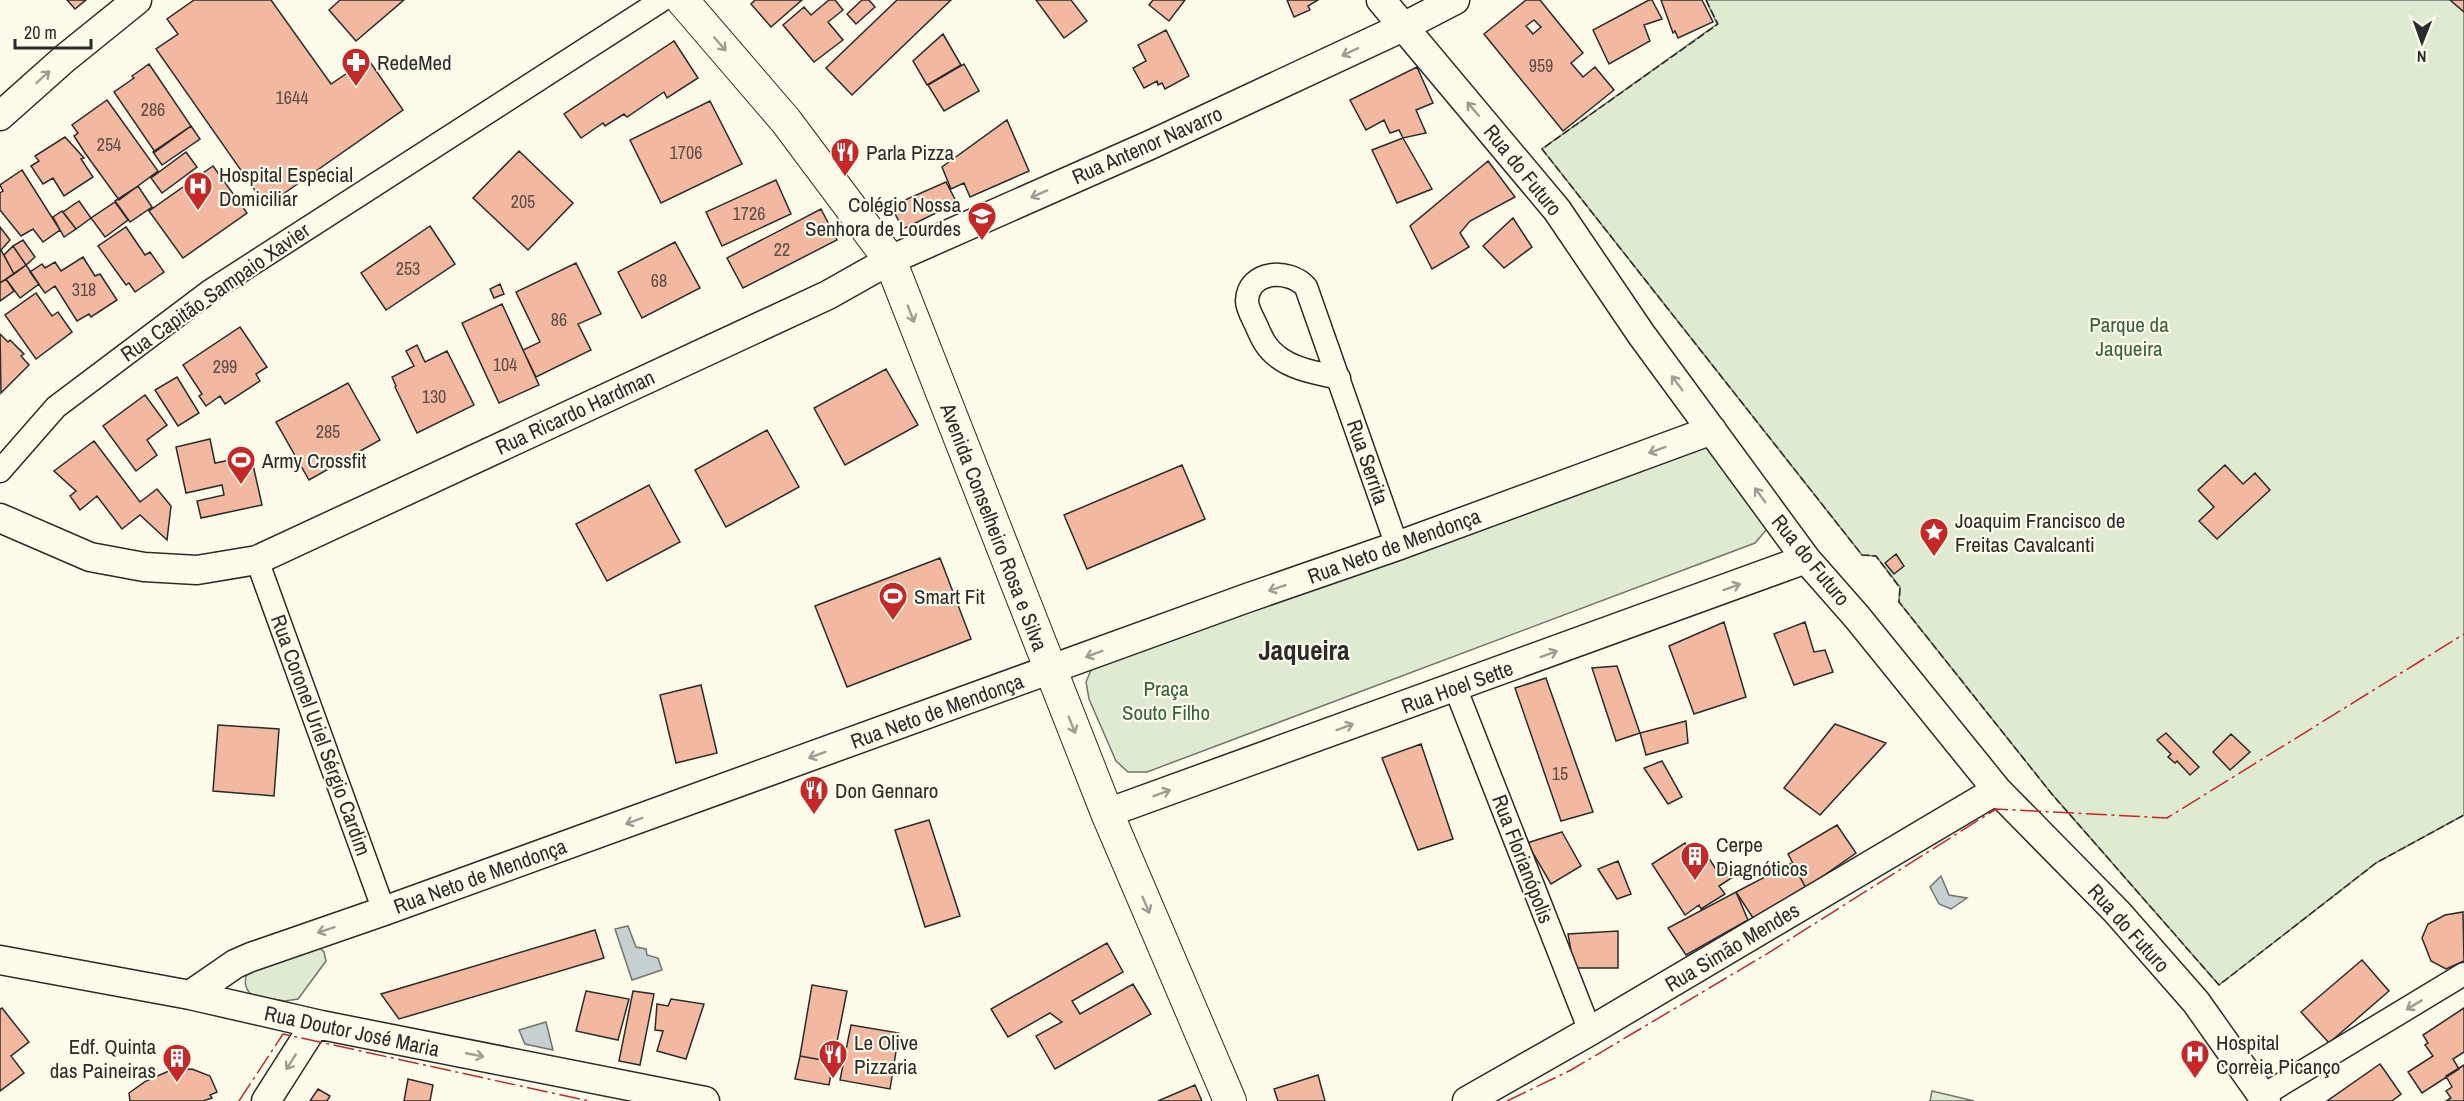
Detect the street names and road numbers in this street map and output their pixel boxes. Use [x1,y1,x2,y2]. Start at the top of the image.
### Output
street label: Rua Antenor Navarro [1067,99,1227,191]
street label: Rua do Futuro [1477,118,1569,222]
street label: Rua Capitão Sampaio Xavier [115,216,316,368]
street label: Rua Ricardo Hardman [491,362,659,462]
street label: Avenida Conselheiro Rosa e Silva [933,398,1055,655]
street label: Rua Serrita [1340,416,1396,509]
street label: Rua Neto de Mendonça [1304,501,1485,591]
street label: Rua do Futuro [1765,508,1857,612]
street label: Rua Coronel Uriel Sérgio Cardim [264,610,378,860]
street label: Rua Hoel Sette [1397,653,1517,721]
street label: Rua Neto de Mendonça [847,666,1028,756]
street label: Rua Florianópolis [1485,790,1561,928]
street label: Rua Neto de Mendonça [390,831,571,921]
street label: Rua do Futuro [2081,877,2177,979]
street label: Rua Simão Mendes [1659,895,1805,999]
street label: Rua Doutor José Maria [262,998,442,1064]

